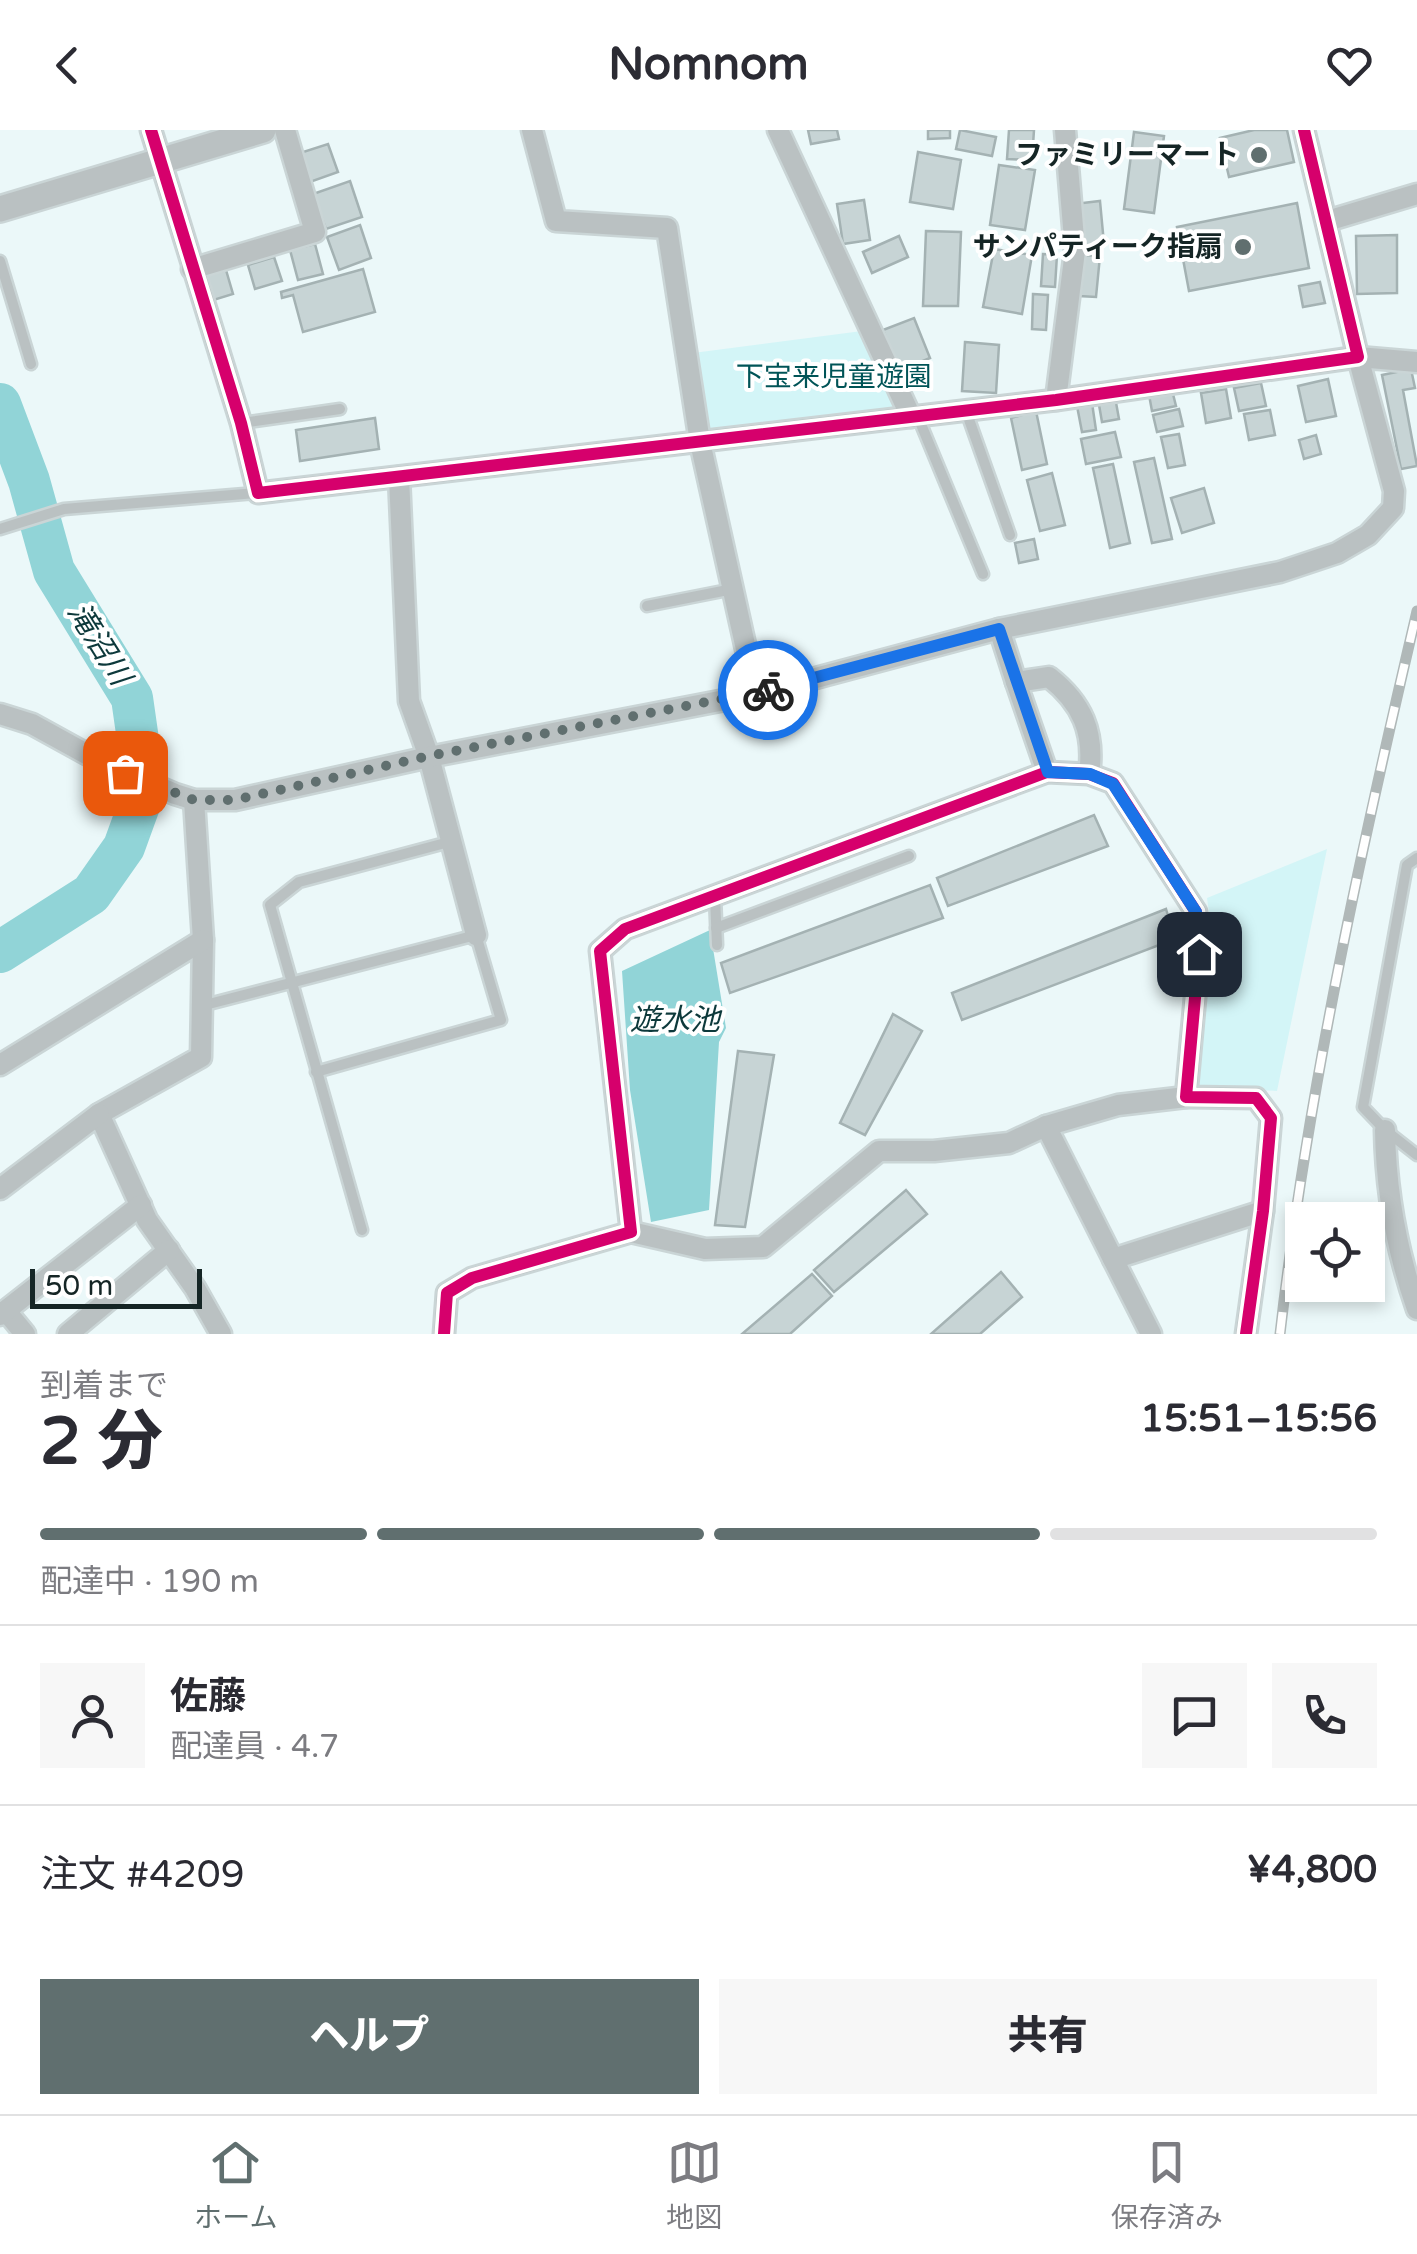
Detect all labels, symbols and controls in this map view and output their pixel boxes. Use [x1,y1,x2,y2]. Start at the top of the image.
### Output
icon: back [40,38,95,93]
text: Nomnom [608,38,809,92]
icon: heart [1322,38,1377,93]
place label: ファミリーマート [1015,138,1239,172]
marker: ファミリーマート [1248,144,1270,166]
place label: サンパティーク指扇 [973,230,1223,264]
marker: サンパティーク指扇 [1232,236,1254,258]
park label: 下宝来児童遊園 [736,360,932,394]
water label: 滝沼川 [59,596,140,695]
courier [718,640,818,740]
icon: bike [741,663,796,718]
pin [83,731,168,816]
icon: bag [98,746,153,801]
pin [1157,912,1242,997]
icon: home [1172,927,1227,982]
water label: 遊水池 [630,1002,723,1039]
map controls [1285,1202,1385,1302]
button: locate [1285,1202,1385,1302]
scale bar [30,1264,202,1308]
text: 50 m [45,1269,113,1303]
text: 到着まで [40,1367,168,1405]
text: 15:51–15:56 [1140,1396,1377,1442]
text: 2 分 [40,1403,163,1482]
text: 配達中 · 190 m [40,1563,259,1601]
button: person [40,1663,145,1768]
button: chat [1142,1663,1247,1768]
button: phone [1272,1663,1377,1768]
text: 佐藤 [170,1674,246,1720]
text: 配達員 · 4.7 [170,1728,339,1766]
text: ¥4,800 [1247,1847,1377,1893]
text: 注文 #4209 [40,1852,245,1898]
button: ヘルプ [40,1979,699,2094]
button: 共有 [719,1979,1377,2094]
tab: ホーム [194,2135,277,2235]
tab: 地図 [666,2135,722,2235]
tab: 保存済み [1111,2135,1223,2235]

